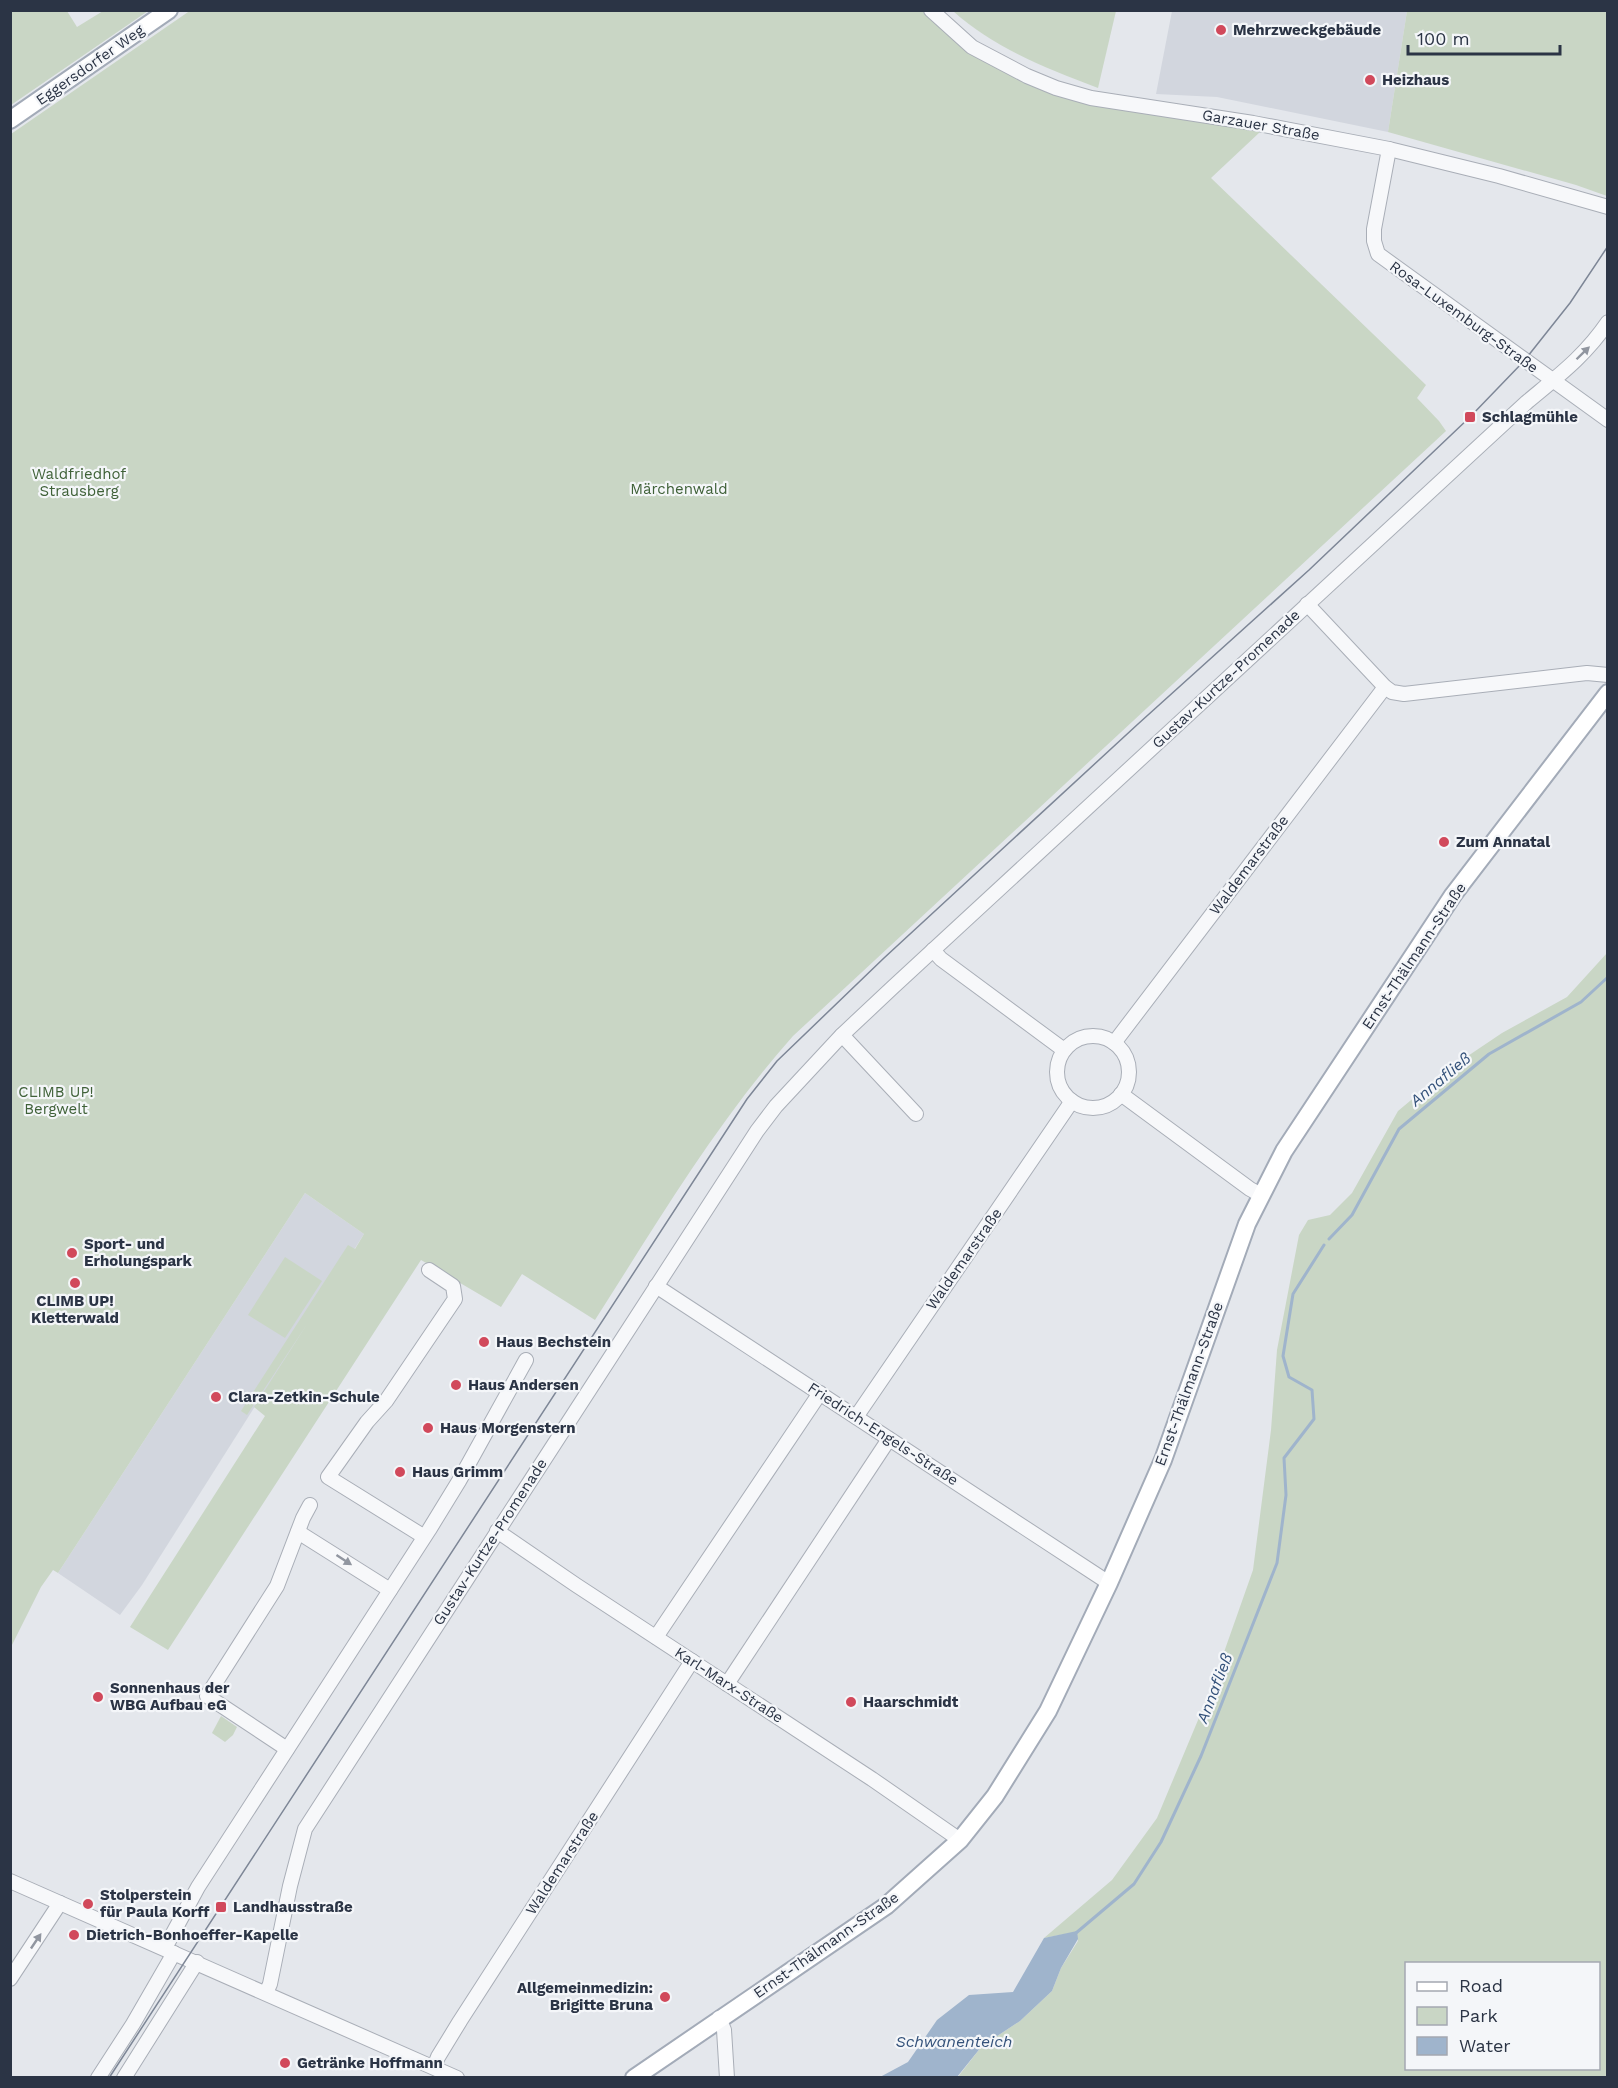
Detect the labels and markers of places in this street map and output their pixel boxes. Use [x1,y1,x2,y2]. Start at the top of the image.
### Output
place label: Mehrzweckgebäude [1233,21,1381,39]
marker: Mehrzweckgebäude [1214,23,1228,37]
place label: Heizhaus [1382,71,1449,89]
marker: Heizhaus [1363,73,1377,87]
place label: Schlagmühle [1482,408,1578,426]
marker: Schlagmühle [1463,410,1477,424]
place label: Zum Annatal [1456,833,1550,851]
marker: Zum Annatal [1437,835,1451,849]
place label: Sport- und Erholungspark [84,1235,193,1270]
marker: Sport- und Erholungspark [65,1246,79,1260]
marker: CLIMB UP! Kletterwald [68,1276,82,1290]
place label: CLIMB UP! Kletterwald [31,1292,119,1327]
place label: Haus Bechstein [496,1333,611,1351]
marker: Haus Bechstein [477,1335,491,1349]
place label: Haus Andersen [468,1376,579,1394]
marker: Haus Andersen [449,1378,463,1392]
place label: Clara-Zetkin-Schule [228,1388,380,1406]
marker: Clara-Zetkin-Schule [209,1390,223,1404]
place label: Haus Morgenstern [440,1419,576,1437]
marker: Haus Morgenstern [421,1421,435,1435]
place label: Haus Grimm [412,1463,503,1481]
marker: Haus Grimm [393,1465,407,1479]
place label: Sonnenhaus der WBG Aufbau eG [110,1679,230,1714]
marker: Sonnenhaus der WBG Aufbau eG [91,1690,105,1704]
place label: Haarschmidt [863,1693,959,1711]
marker: Haarschmidt [844,1695,858,1709]
place label: Stolperstein für Paula Korff [100,1886,210,1921]
marker: Stolperstein für Paula Korff [81,1897,95,1911]
place label: Landhausstraße [233,1898,353,1916]
marker: Landhausstraße [214,1900,228,1914]
place label: Dietrich-Bonhoeffer-Kapelle [86,1926,299,1944]
marker: Dietrich-Bonhoeffer-Kapelle [67,1928,81,1942]
place label: Allgemeinmedizin: Brigitte Bruna [517,1979,653,2014]
marker: Allgemeinmedizin: Brigitte Bruna [658,1990,672,2004]
place label: Getränke Hoffmann [297,2054,443,2072]
marker: Getränke Hoffmann [278,2056,292,2070]

